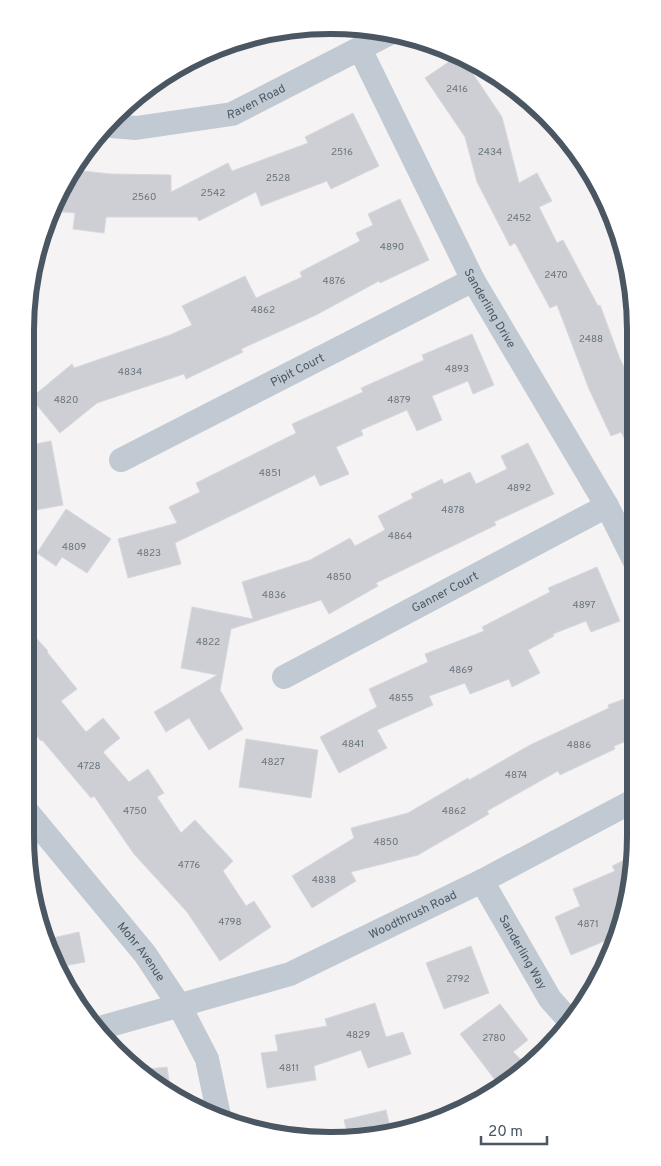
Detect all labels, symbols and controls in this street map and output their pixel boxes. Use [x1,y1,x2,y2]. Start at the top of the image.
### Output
street label: Raven Road [226,81,289,124]
house number: 2416 [446,83,468,96]
house number: 2516 [331,146,353,159]
house number: 2434 [478,146,502,159]
house number: 2528 [266,172,290,185]
house number: 2542 [201,187,225,200]
house number: 2560 [132,191,156,204]
house number: 2452 [507,212,531,225]
house number: 4890 [380,241,404,254]
street label: Sanderling Drive [460,266,519,351]
house number: 2470 [544,269,568,282]
house number: 4876 [323,275,345,288]
house number: 4862 [251,304,275,317]
house number: 2488 [579,333,603,346]
street label: Pipit Court [268,350,327,391]
house number: 4893 [445,363,469,376]
house number: 4834 [118,366,142,379]
house number: 4820 [54,394,78,407]
house number: 4879 [387,394,411,407]
house number: 4851 [259,467,281,480]
house number: 4892 [507,482,531,495]
house number: 4878 [441,504,465,517]
house number: 4864 [388,530,412,543]
house number: 4809 [62,541,86,554]
house number: 4823 [137,547,161,560]
street label: Ganner Court [409,568,482,617]
house number: 4850 [327,571,351,584]
house number: 4836 [262,589,286,602]
house number: 4897 [572,599,596,612]
house number: 4822 [196,636,220,649]
house number: 4869 [449,664,473,677]
house number: 4855 [389,692,413,705]
house number: 4841 [342,738,364,751]
house number: 4886 [567,739,591,752]
house number: 4827 [261,756,285,769]
house number: 4728 [77,760,101,773]
house number: 4874 [505,769,527,782]
house number: 4750 [123,805,147,818]
house number: 4862 [442,805,466,818]
house number: 4850 [374,836,398,849]
house number: 4776 [178,859,200,872]
house number: 4838 [312,874,336,887]
street label: Woodthrush Road [366,887,460,944]
street label: Sanderling Way [494,912,550,993]
house number: 4798 [218,916,242,929]
house number: 4871 [577,918,599,931]
street label: Mohr Avenue [113,919,168,985]
house number: 2792 [446,973,470,986]
house number: 4829 [346,1029,370,1042]
house number: 2780 [482,1032,506,1045]
house number: 4811 [279,1062,299,1075]
scale bar [481,1114,547,1146]
text: 20 m [488,1123,523,1142]

